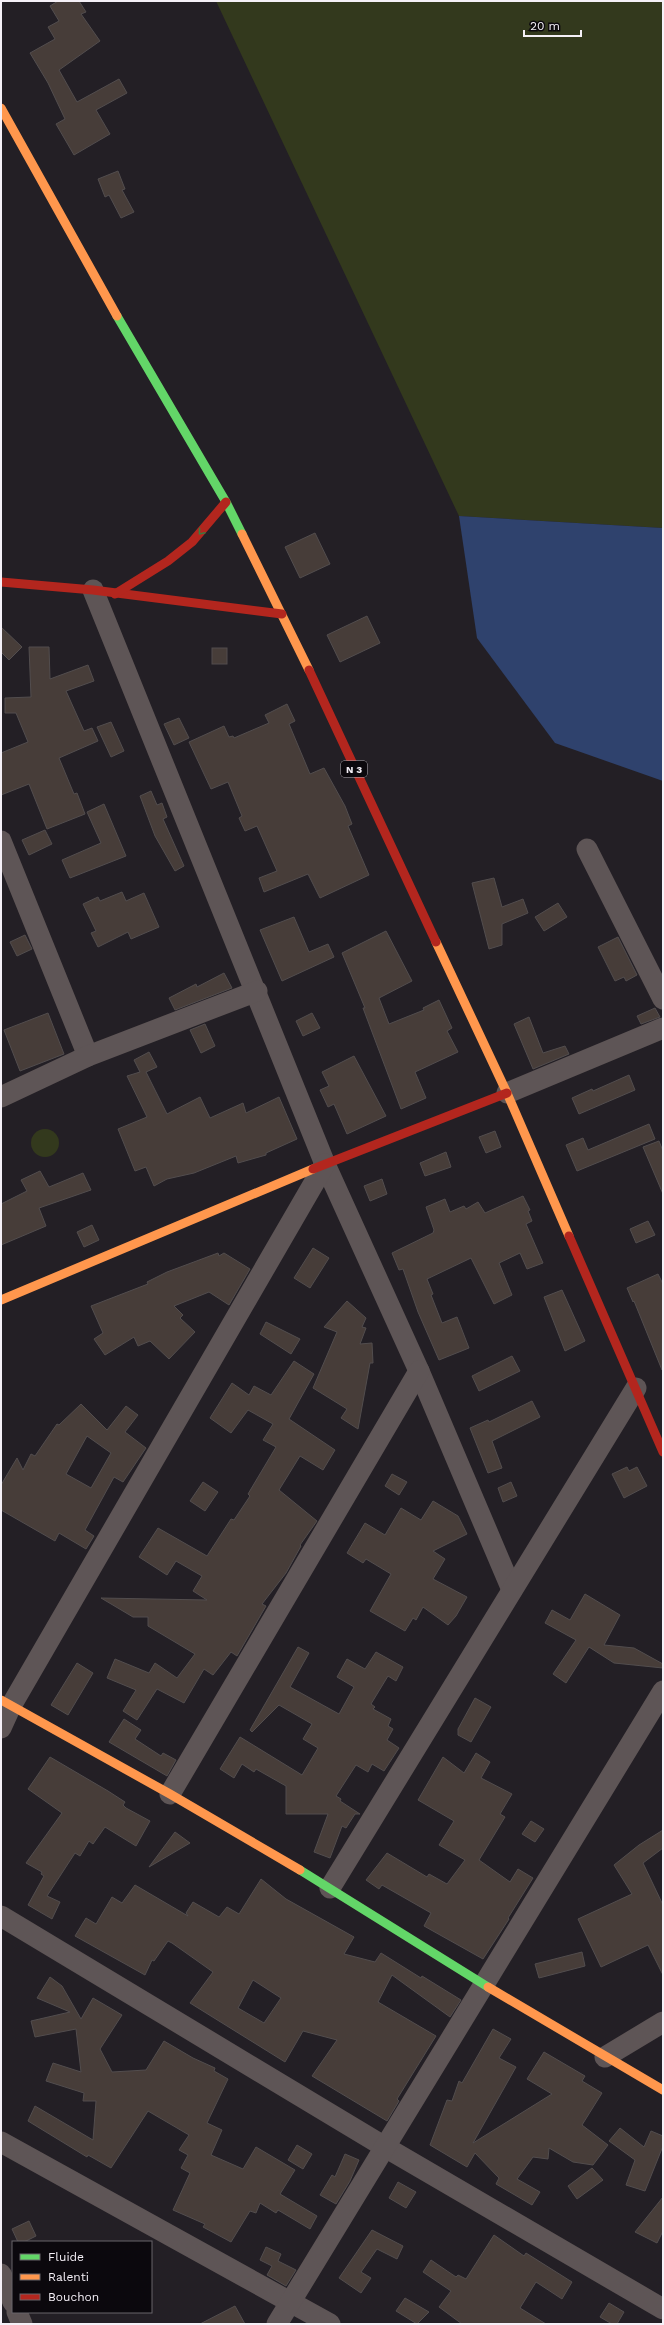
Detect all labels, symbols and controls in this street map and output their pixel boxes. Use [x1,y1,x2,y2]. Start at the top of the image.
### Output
scale bar [524,12,581,38]
text: 20 m [530,19,560,33]
one-way arrow [198,527,205,534]
road number: N 3 [341,761,367,777]
legend [12,2241,152,2313]
text: Fluide [48,2250,84,2264]
text: Ralenti [48,2270,89,2284]
text: Bouchon [48,2290,99,2304]

